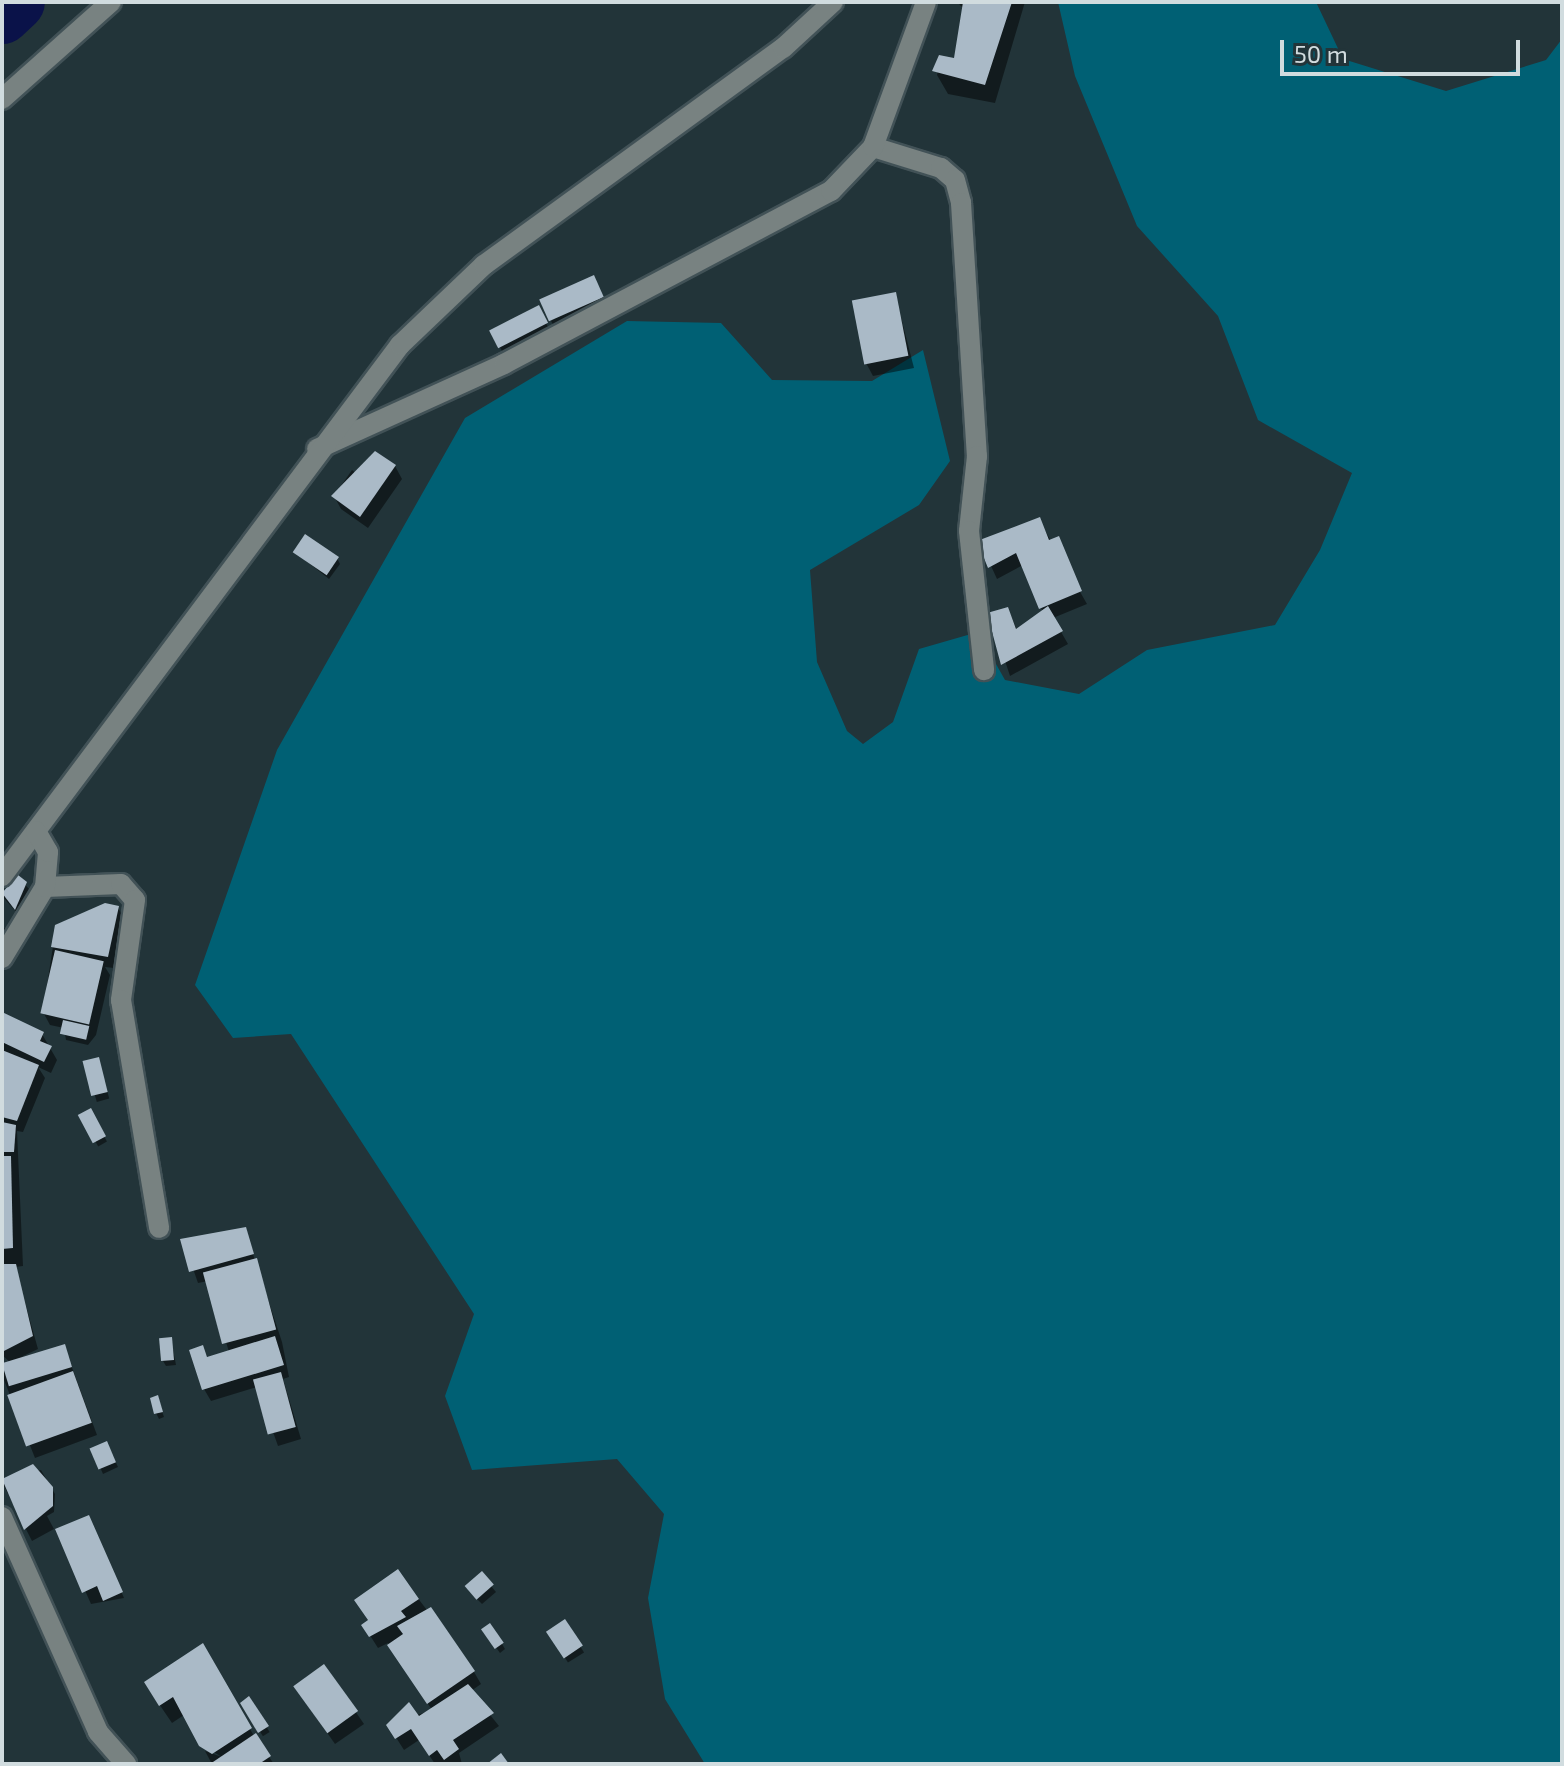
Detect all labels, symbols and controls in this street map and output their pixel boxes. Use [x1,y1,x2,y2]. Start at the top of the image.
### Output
scale bar [1284,24,1524,74]
text: 50 m [1294,39,1348,68]

